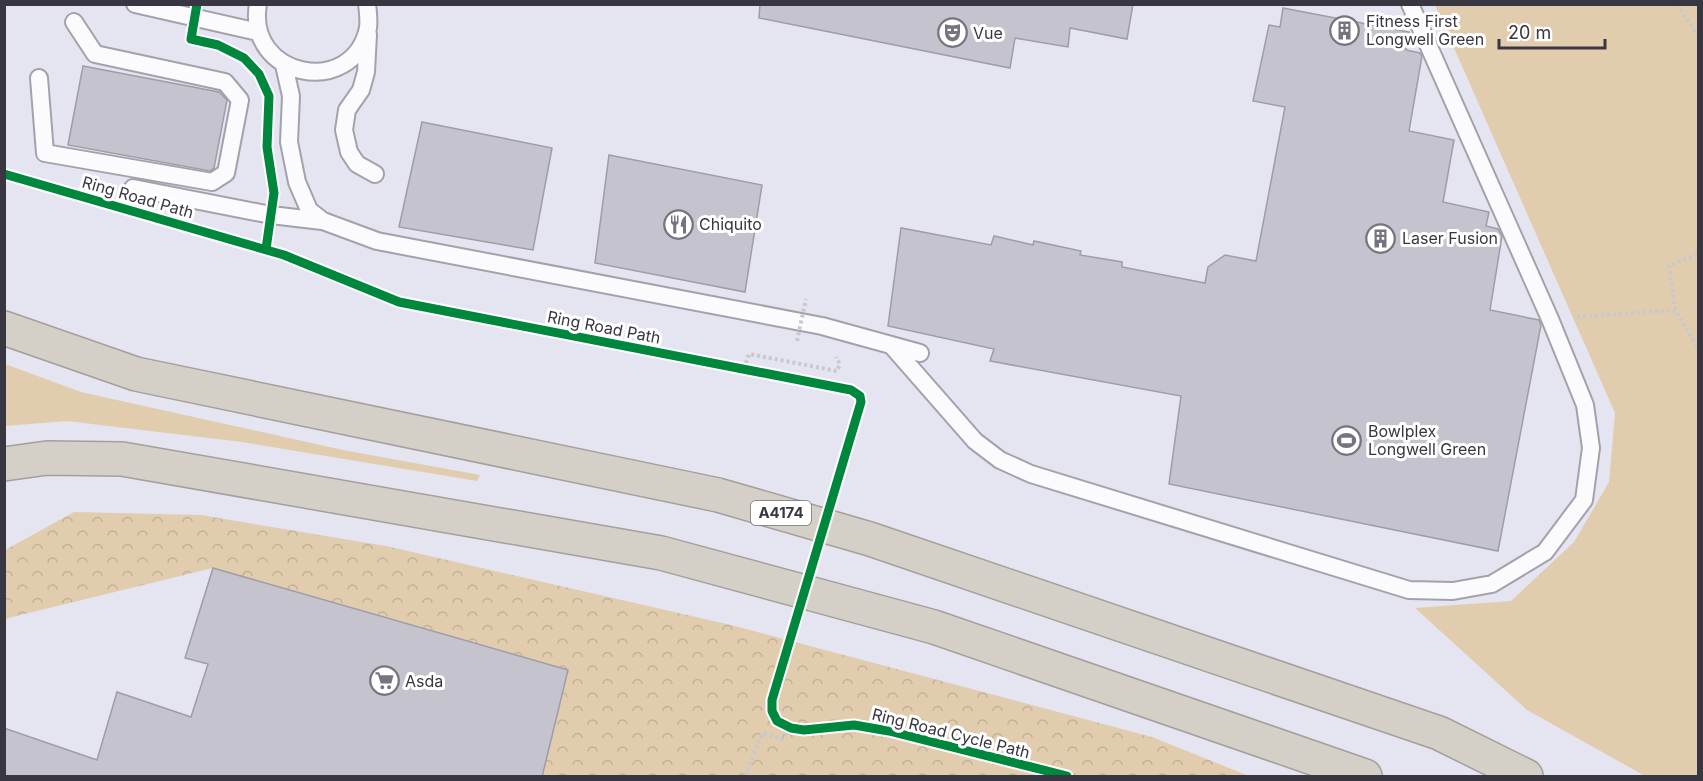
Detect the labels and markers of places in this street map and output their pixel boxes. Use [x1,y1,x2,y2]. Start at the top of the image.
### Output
place label: Fitness First Longwell Green [1366,11,1484,49]
building icon: Fitness First Longwell Green [1329,14,1361,46]
theatre icon: Vue [936,17,968,49]
place label: Vue [973,23,1003,43]
restaurant icon: Chiquito [662,208,694,240]
place label: Chiquito [699,214,762,234]
building icon: Laser Fusion [1365,222,1397,254]
place label: Laser Fusion [1402,228,1498,248]
place label: Bowlplex Longwell Green [1368,421,1486,459]
sports icon: Bowlplex Longwell Green [1331,424,1363,456]
supermarket icon: Asda [368,665,400,697]
place label: Asda [405,671,443,691]

